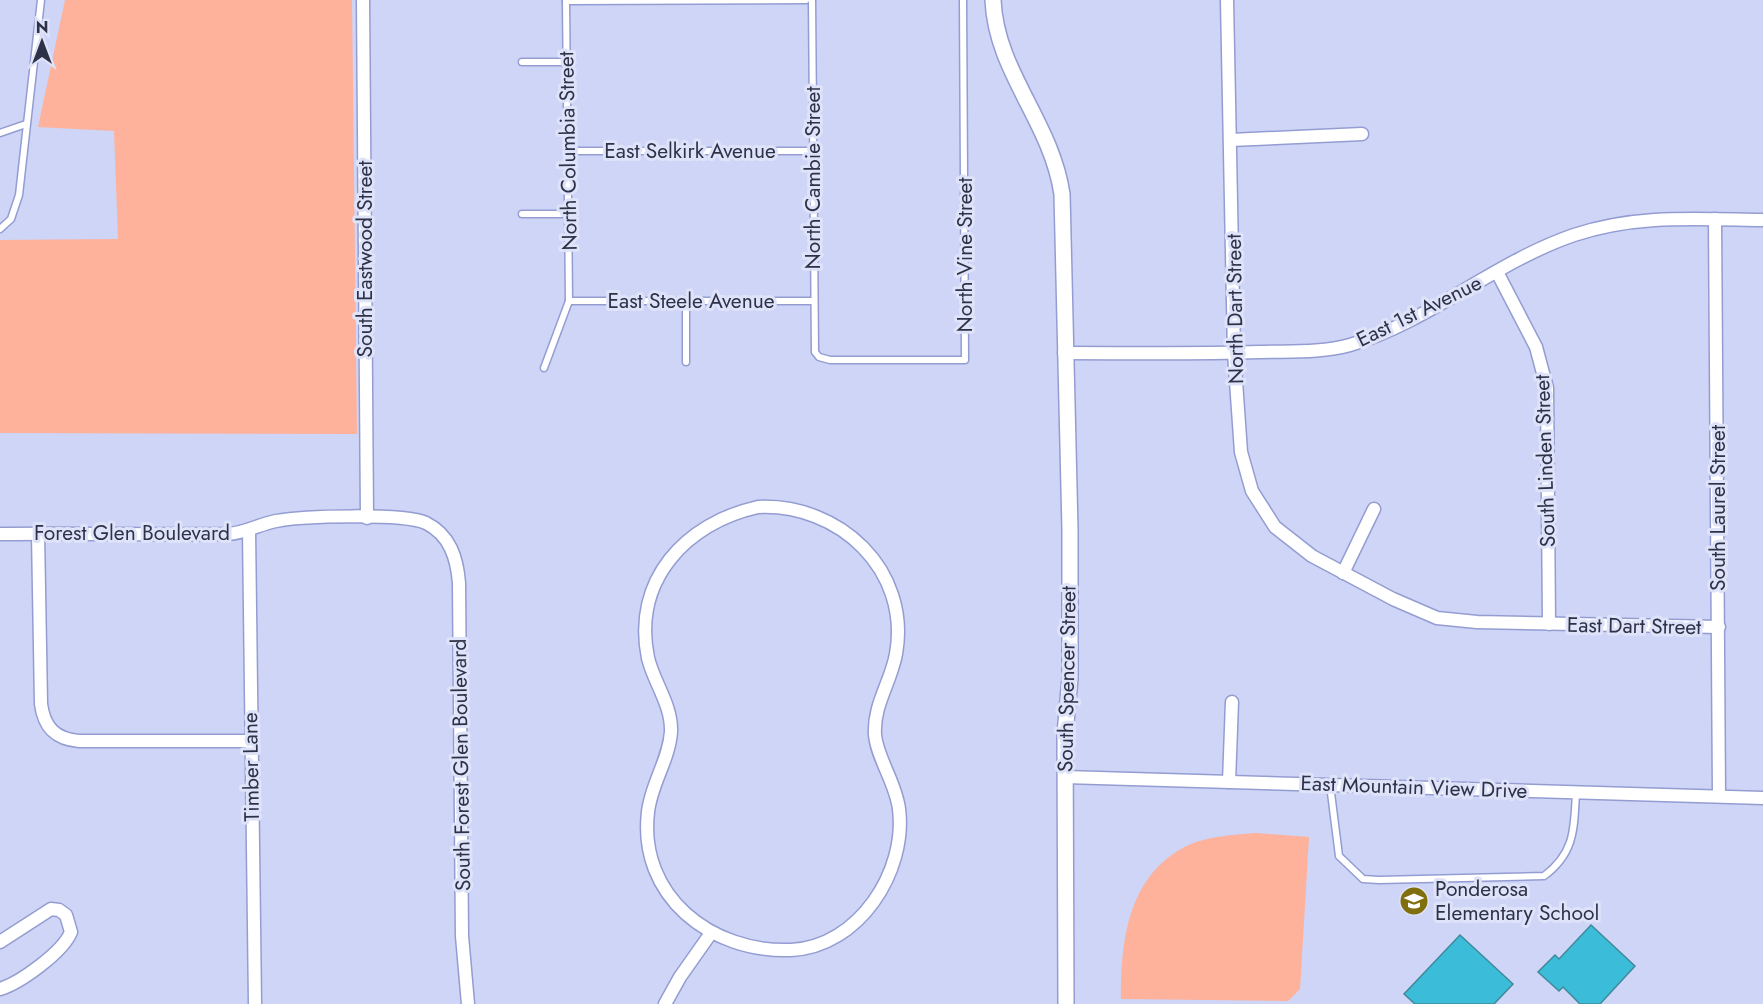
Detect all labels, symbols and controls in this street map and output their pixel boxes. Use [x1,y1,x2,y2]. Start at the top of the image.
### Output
north arrow [12,12,72,72]
text: N [36,16,48,39]
street label: North Columbia Street [551,51,585,251]
street label: North Cambie Street [798,87,828,269]
street label: East Selkirk Avenue [604,136,776,166]
street label: South Eastwood Street [350,161,380,357]
street label: North Vine Street [950,178,980,332]
street label: North Dart Street [1219,234,1251,384]
street label: East 1st Avenue [1351,268,1487,354]
street label: East Steele Avenue [608,286,775,316]
street label: South Linden Street [1527,374,1563,548]
street label: South Laurel Street [1703,425,1733,591]
street label: Forest Glen Boulevard [34,518,230,548]
street label: South Spencer Street [1050,586,1084,772]
street label: East Dart Street [1567,610,1701,642]
street label: South Forest Glen Boulevard [444,638,478,892]
street label: Timber Lane [235,712,267,822]
street label: East Mountain View Drive [1300,768,1528,806]
place label: Ponderosa Elementary School [1435,874,1599,928]
school or university icon: Ponderosa Elementary School [1398,885,1430,917]

